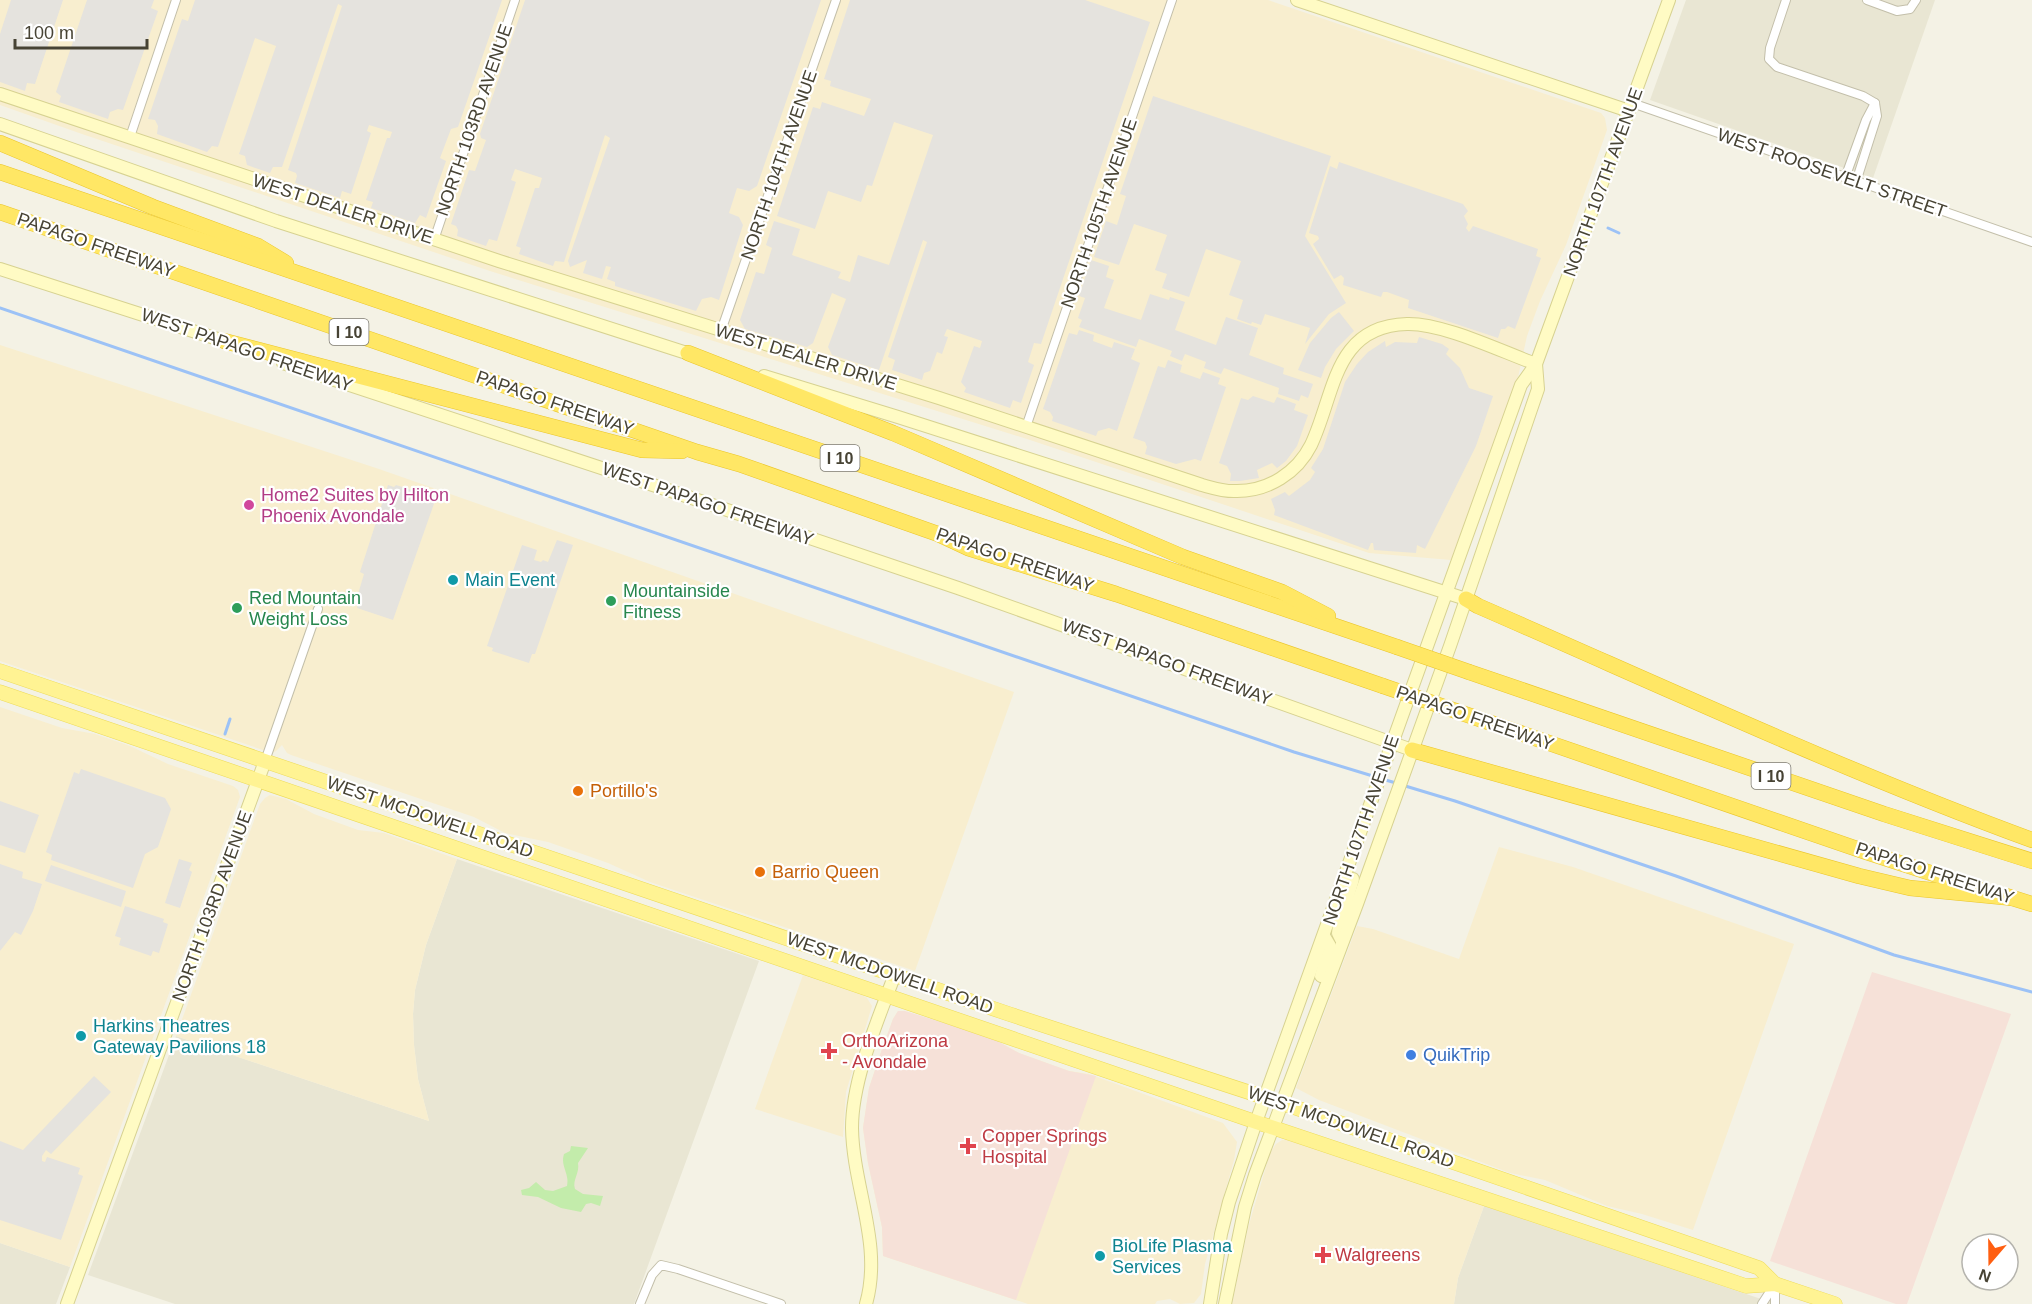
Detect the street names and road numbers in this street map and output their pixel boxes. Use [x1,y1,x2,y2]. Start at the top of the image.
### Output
street label: NORTH 103RD AVENUE [432,22,516,218]
street label: NORTH 104TH AVENUE [737,67,821,263]
street label: NORTH 107TH AVENUE [1560,85,1646,279]
street label: NORTH 105TH AVENUE [1057,115,1141,311]
street label: WEST ROOSEVELT STREET [1715,124,1949,222]
street label: WEST DEALER DRIVE [250,170,436,248]
street label: PAPAGO FREEWAY [15,209,177,281]
street label: WEST PAPAGO FREEWAY [139,304,355,396]
road number: I 10 [330,319,368,345]
street label: WEST DEALER DRIVE [713,320,899,394]
street label: PAPAGO FREEWAY [474,367,636,439]
road number: I 10 [820,445,860,471]
street label: WEST PAPAGO FREEWAY [600,458,816,550]
street label: PAPAGO FREEWAY [934,524,1096,596]
street label: WEST PAPAGO FREEWAY [1059,615,1275,709]
street label: PAPAGO FREEWAY [1394,682,1556,754]
street label: NORTH 107TH AVENUE [1319,732,1403,928]
road number: I 10 [1752,763,1790,789]
street label: WEST MCDOWELL ROAD [324,772,536,862]
street label: NORTH 103RD AVENUE [168,808,256,1004]
street label: PAPAGO FREEWAY [1853,838,2017,908]
street label: WEST MCDOWELL ROAD [784,928,996,1018]
street label: WEST MCDOWELL ROAD [1245,1082,1457,1172]

